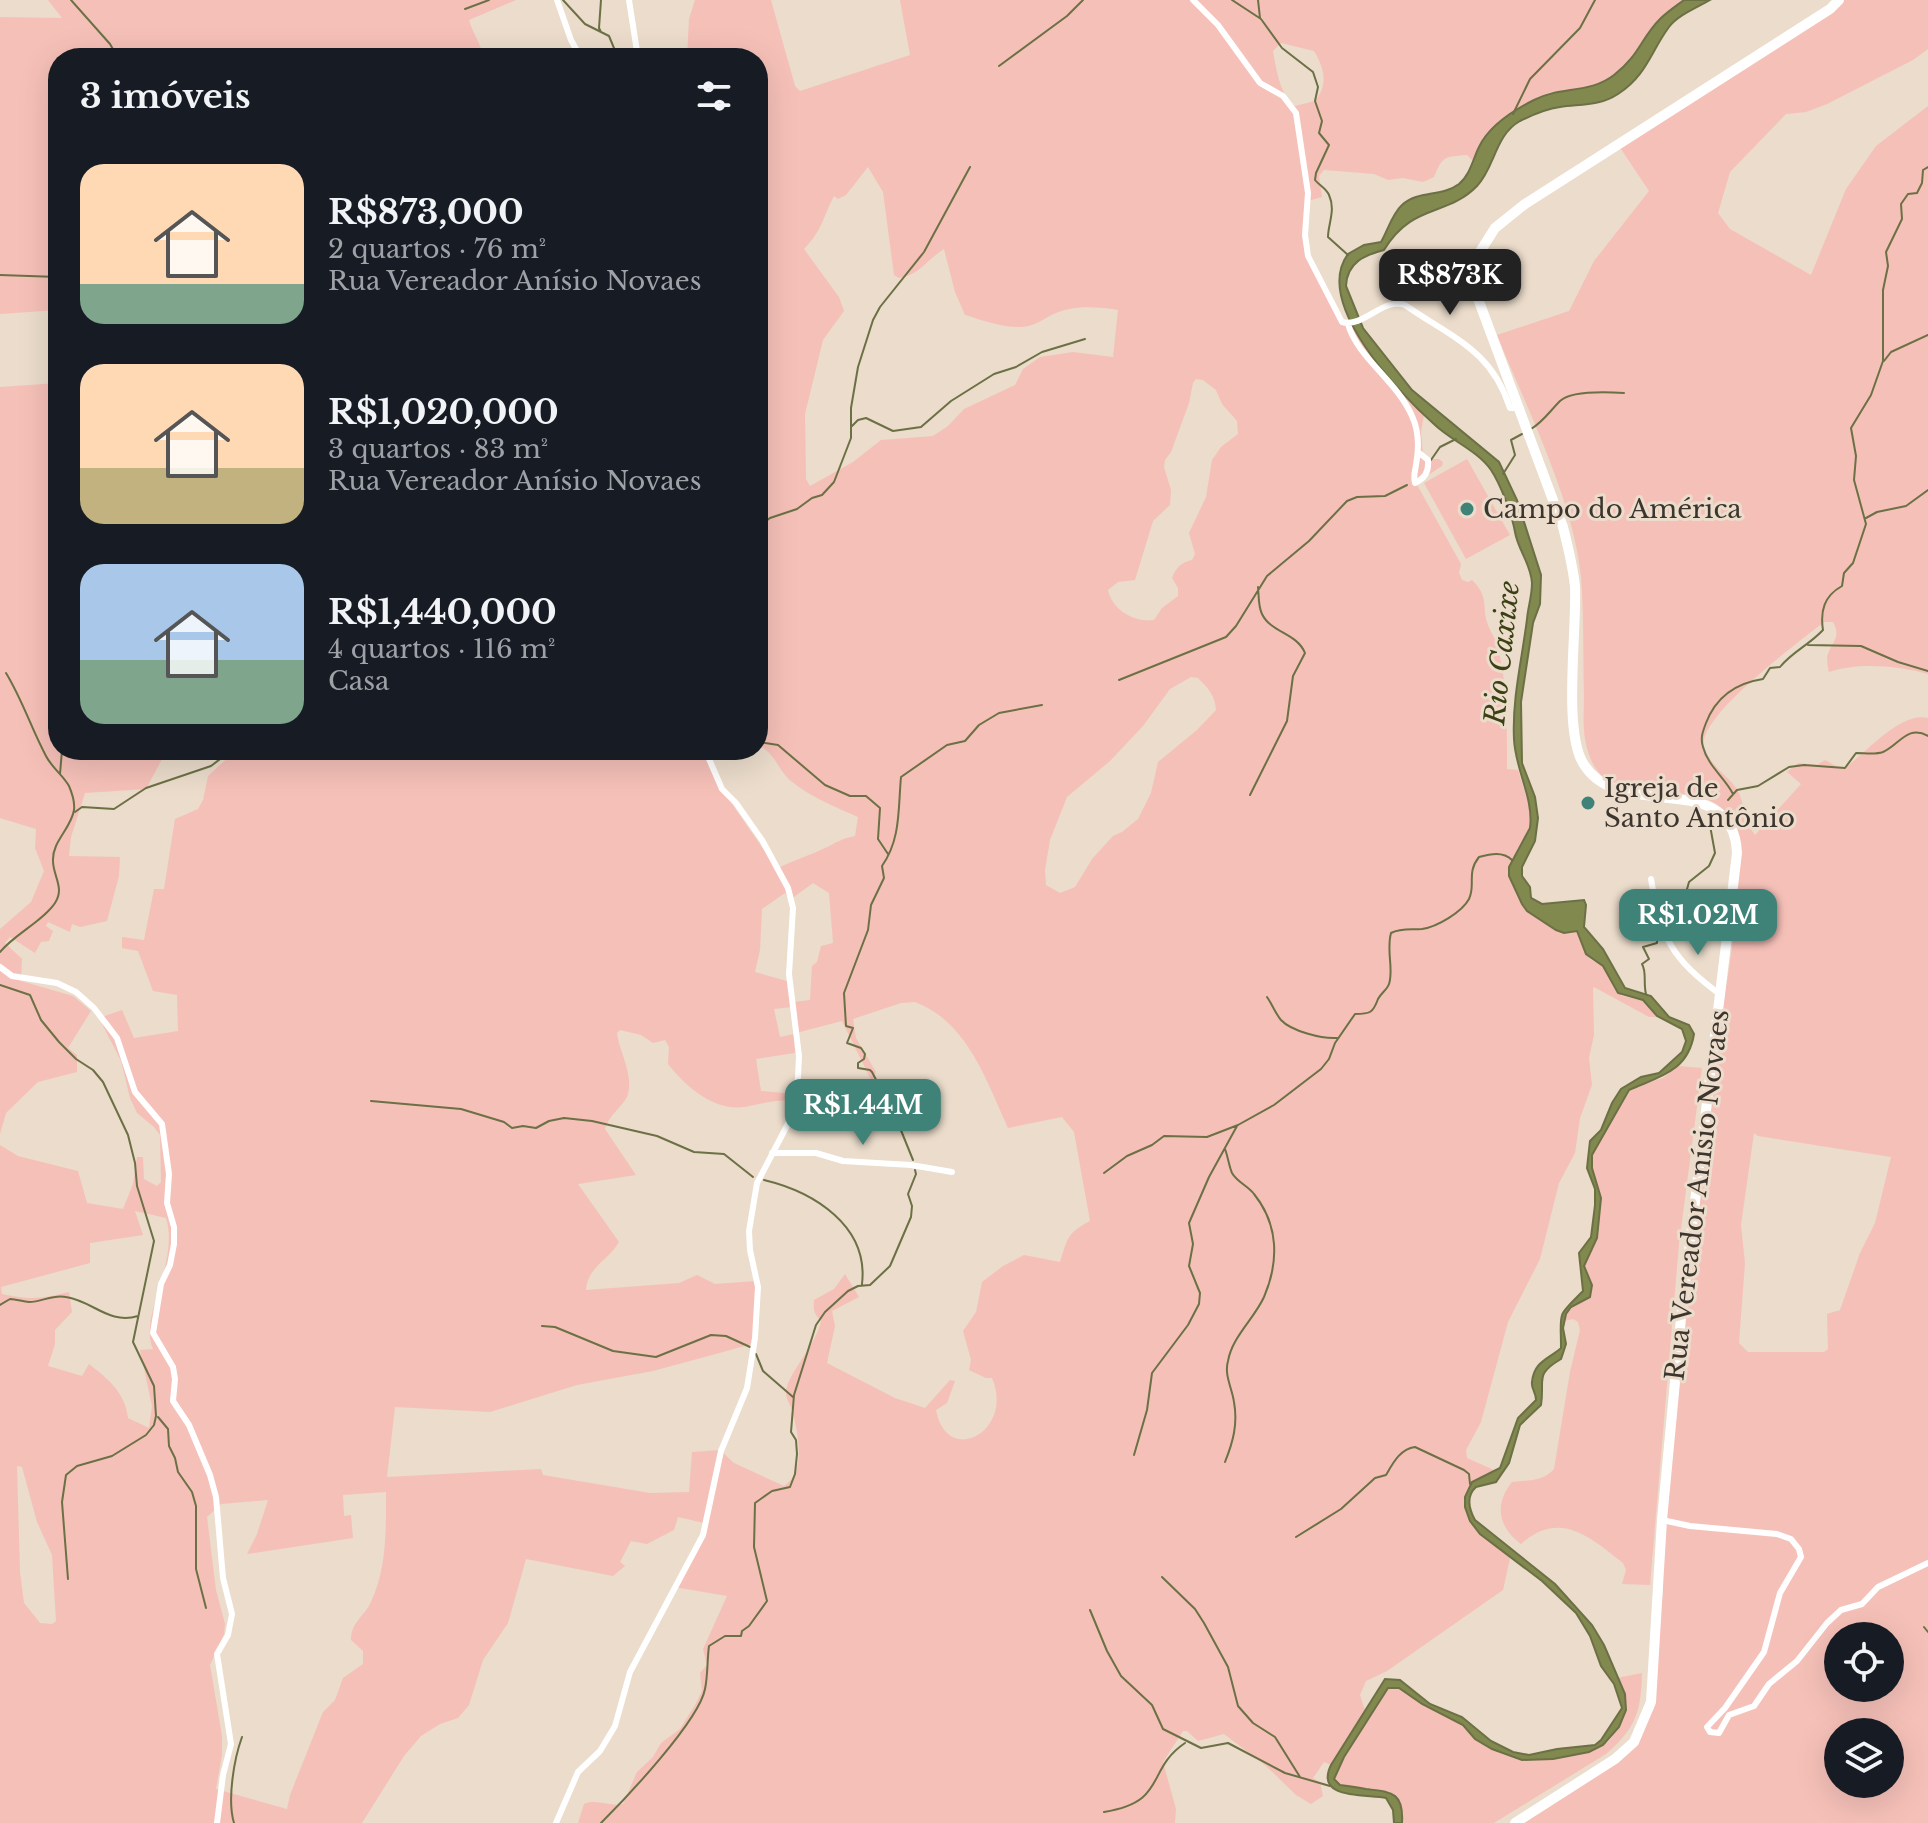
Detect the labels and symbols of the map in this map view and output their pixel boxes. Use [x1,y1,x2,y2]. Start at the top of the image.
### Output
pin: R$873K [1385,249,1515,317]
place label: Campo do América [1483,493,1742,525]
marker: Campo do América [1458,500,1476,518]
water label: Rio Caxixe [1477,579,1527,728]
place label: Igreja de Santo Antônio [1604,772,1795,834]
marker: Igreja de Santo Antônio [1579,794,1597,812]
pin: R$1.02M [1624,889,1772,957]
street label: Rua Vereador Anísio Novaes [1658,1008,1736,1382]
pin: R$1.44M [789,1079,937,1147]

